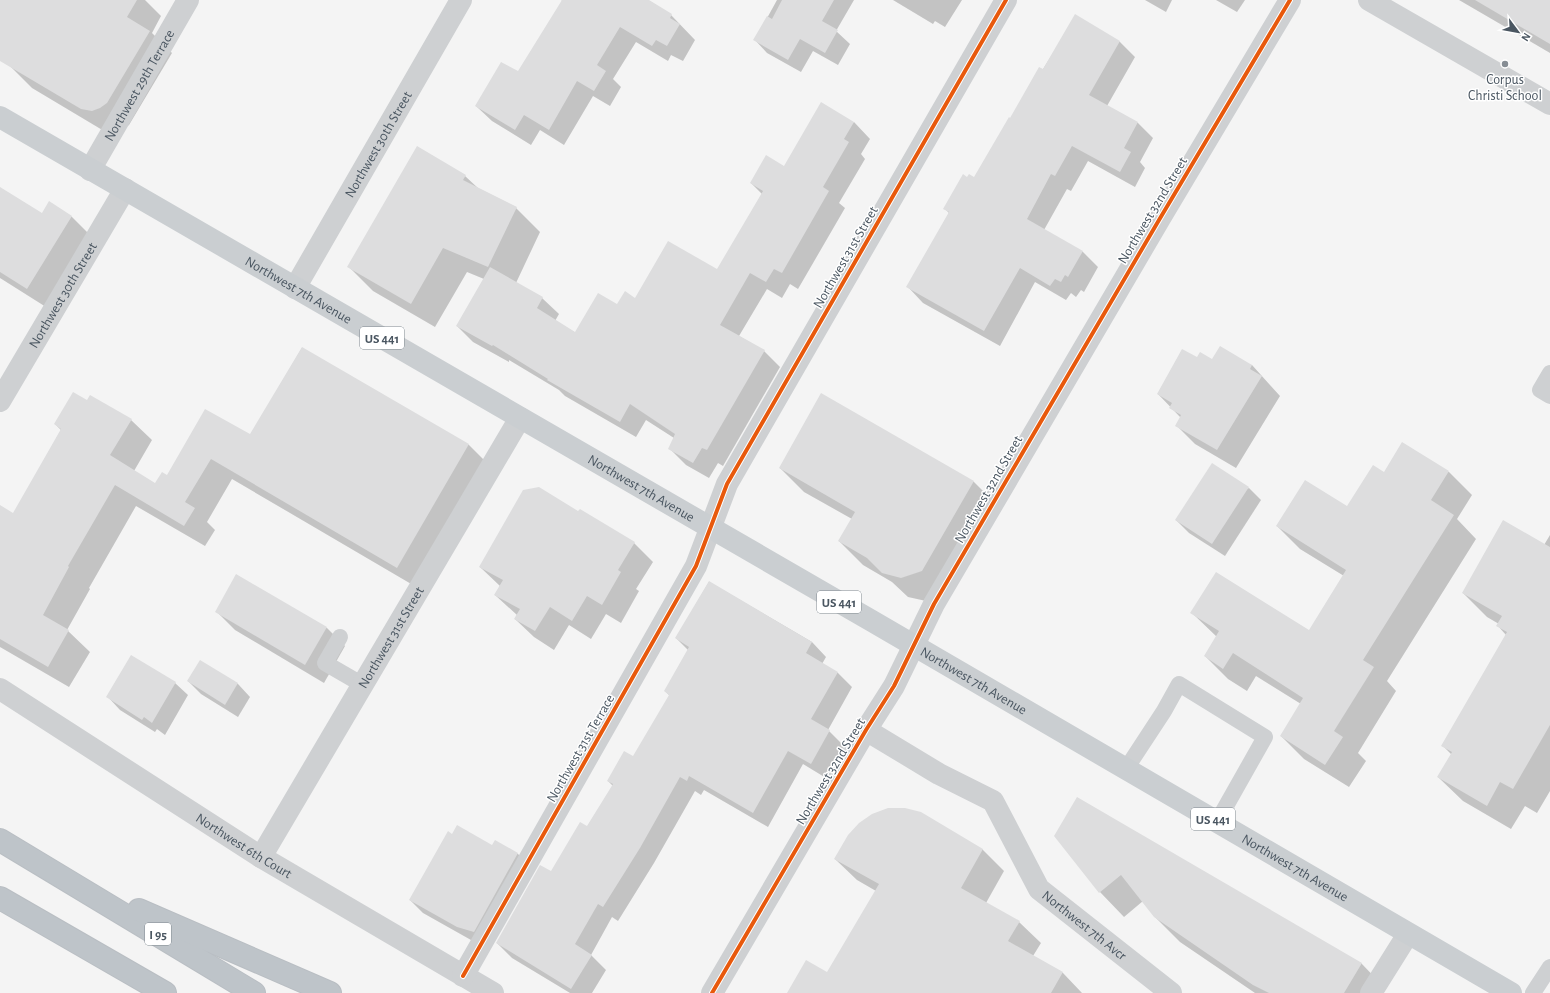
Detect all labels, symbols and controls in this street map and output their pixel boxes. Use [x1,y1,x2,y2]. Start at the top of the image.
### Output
north arrow [1498,12,1538,52]
street label: Northwest 29th Terrace [102,27,177,144]
text: N [1519,31,1533,43]
marker: Corpus Christi School [1500,59,1510,69]
place label: Corpus Christi School [1468,73,1542,103]
street label: Northwest 30th Street [343,89,415,200]
street label: Northwest 32nd Street [1116,154,1190,266]
street label: Northwest 31st Street [811,204,881,311]
street label: Northwest 30th Street [27,240,100,351]
street label: Northwest 7th Avenue [243,254,354,327]
road number: US 441 [360,327,404,349]
street label: Northwest 32nd Street [952,433,1026,546]
street label: Northwest 7th Avenue [585,452,697,525]
street label: Northwest 31st Street [356,584,427,691]
road number: US 441 [817,591,861,613]
street label: Northwest 7th Avenue [918,645,1029,718]
street label: Northwest 31st Terrace [544,692,617,805]
street label: Northwest 32nd Street [794,715,868,827]
road number: US 441 [1191,808,1235,830]
street label: Northwest 6th Court [193,811,294,882]
street label: Northwest 7th Avenue [1239,832,1350,905]
street label: Northwest 7th Avcr [1039,888,1129,963]
road number: I 95 [145,923,171,945]

